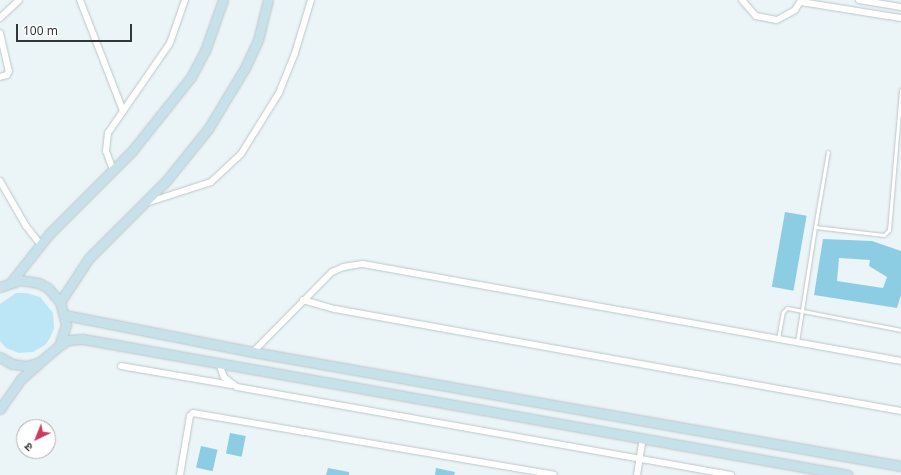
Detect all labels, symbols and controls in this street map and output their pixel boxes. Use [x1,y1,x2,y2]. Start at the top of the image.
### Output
scale bar [18,16,134,42]
text: 100 m [23,22,58,39]
north arrow [16,419,56,459]
text: उ [21,440,36,455]

